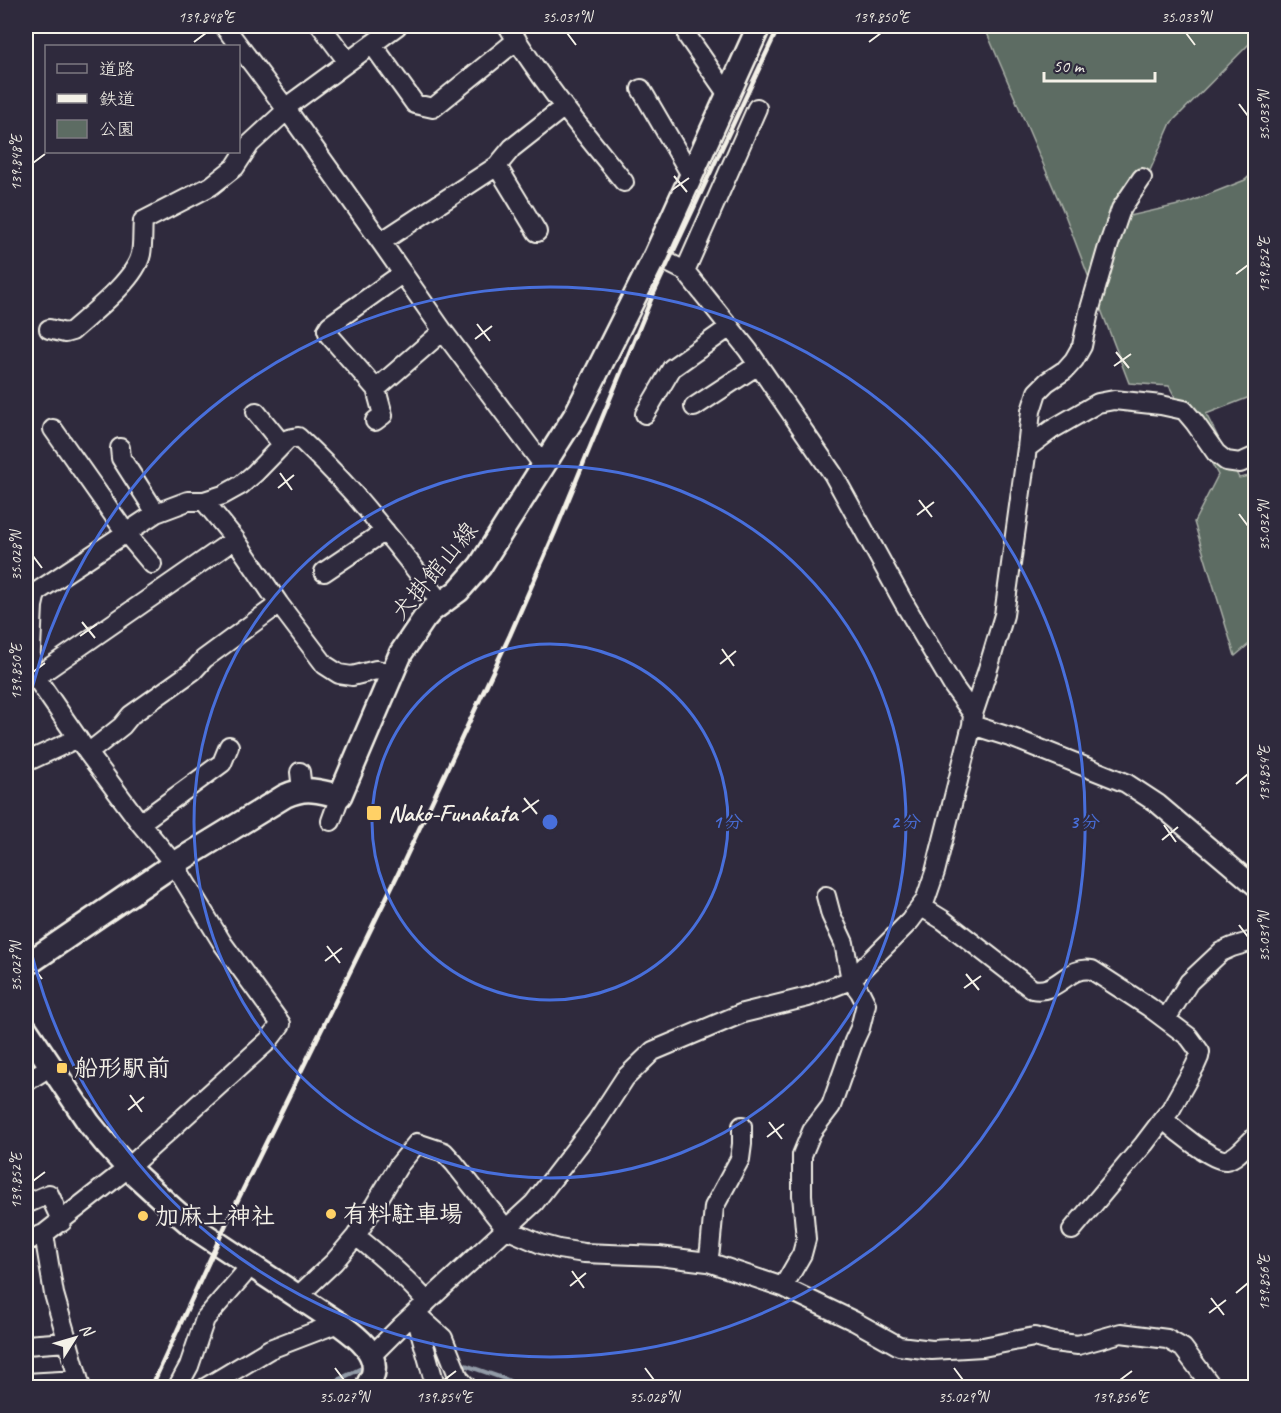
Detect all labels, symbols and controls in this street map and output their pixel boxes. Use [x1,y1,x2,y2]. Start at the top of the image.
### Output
text: 139.848°E [178,8,236,27]
text: 35.031°N [542,8,595,27]
text: 139.850°E [853,8,911,27]
text: 35.033°N [1161,8,1214,27]
legend [45,45,240,153]
scale bar [1044,45,1155,83]
text: 50 m [1053,55,1086,77]
text: 道路 [99,58,135,80]
text: 鉄道 [99,88,135,110]
text: 35.033°N [1255,88,1274,141]
text: 公園 [99,118,135,140]
text: 139.848°E [7,133,26,191]
text: 139.852°E [1255,235,1274,293]
text: 35.032°N [1255,498,1274,551]
street label: 犬掛館山線 [384,515,484,627]
text: 35.028°N [7,528,26,581]
text: 139.850°E [7,642,26,700]
text: 139.854°E [1255,744,1274,802]
place label: Nako-Funakata [388,798,520,828]
marker: Nako-Funakata [365,804,383,822]
text: 1 分 [713,811,743,833]
text: 2 分 [891,811,921,833]
text: 3 分 [1070,811,1100,833]
centre of rings [540,812,560,832]
text: 35.031°N [1255,909,1274,962]
text: 35.027°N [7,939,26,992]
place label: 船形駅前 [74,1053,170,1083]
marker: 船形駅前 [55,1061,69,1075]
text: 139.852°E [7,1151,26,1209]
place label: 有料駐車場 [343,1199,463,1229]
place label: 加麻土神社 [155,1201,275,1231]
marker: 有料駐車場 [324,1207,338,1221]
marker: 加麻土神社 [136,1209,150,1223]
text: 139.856°E [1255,1253,1274,1311]
north arrow [45,1308,105,1368]
text: N [75,1320,99,1342]
text: 35.027°N [319,1388,372,1407]
text: 139.854°E [416,1388,474,1407]
text: 35.028°N [629,1388,682,1407]
text: 35.029°N [938,1388,991,1407]
text: 139.856°E [1092,1388,1150,1407]

